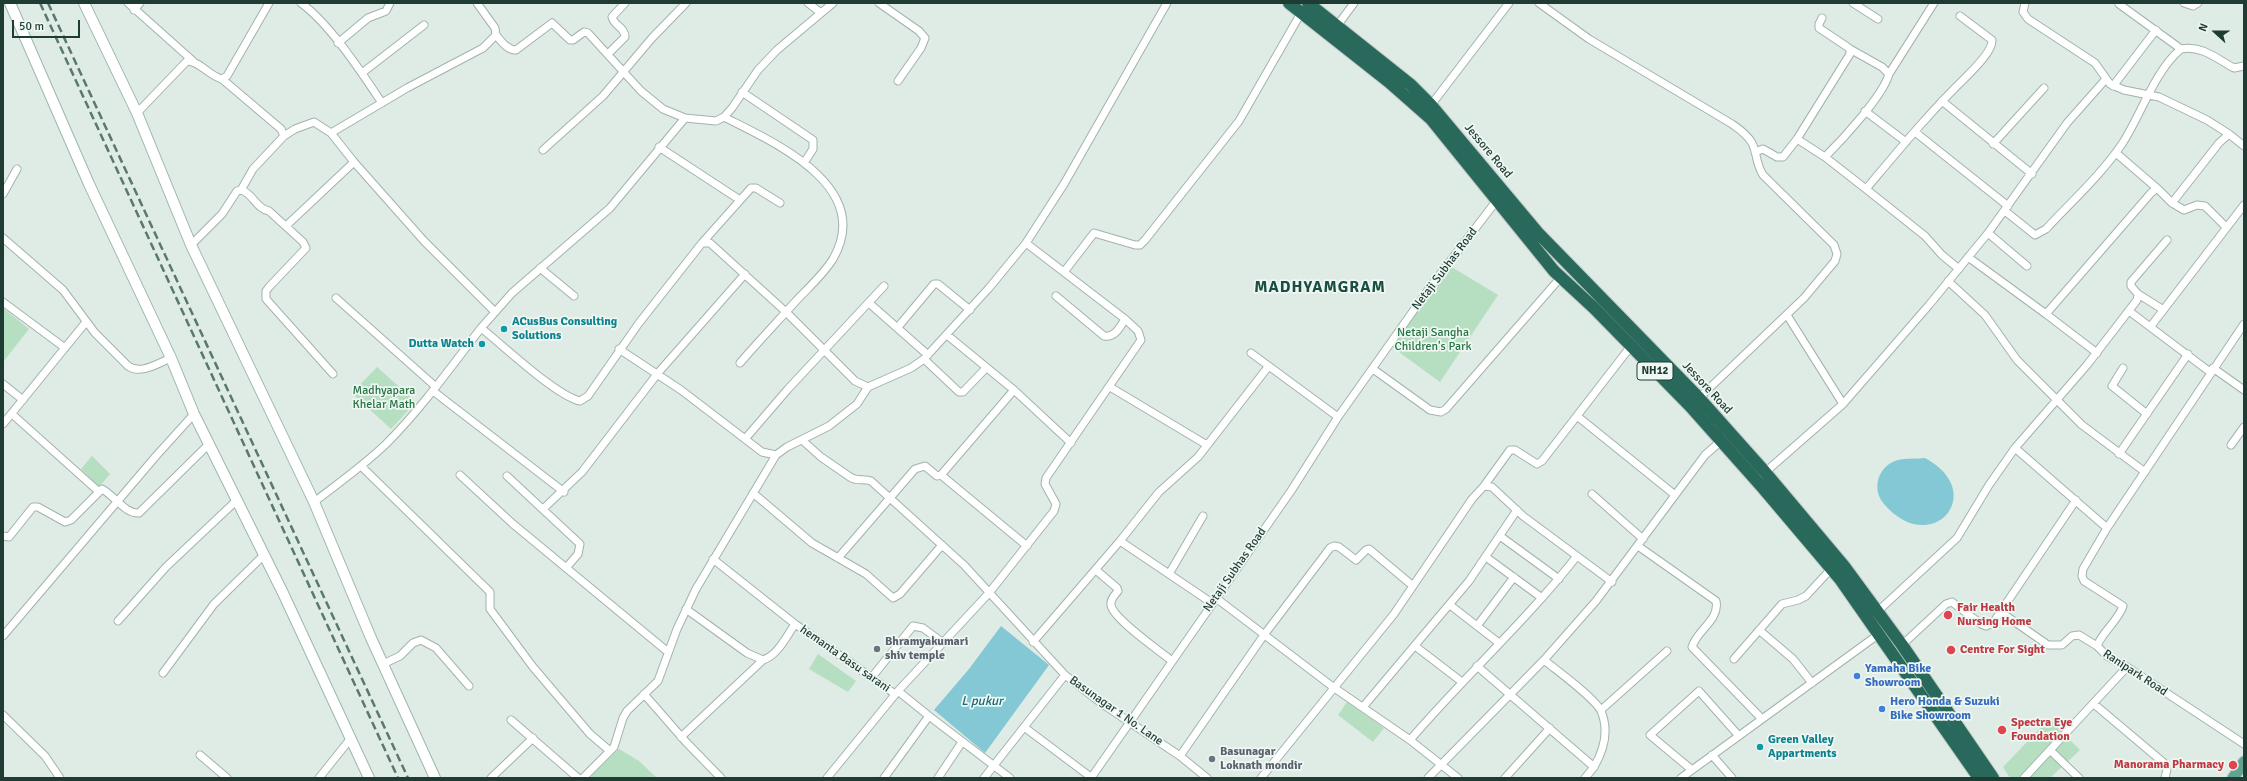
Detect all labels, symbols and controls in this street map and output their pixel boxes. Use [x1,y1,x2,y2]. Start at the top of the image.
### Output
scale bar [14,12,82,38]
north arrow [2195,12,2235,52]
text: 50 m [19,19,44,34]
text: N [2196,22,2211,33]
street label: Jessore Road [1461,121,1515,181]
street label: Netaji Subhas Road [1409,225,1481,313]
district label: MADHYAMGRAM [1254,278,1386,298]
place label: ACusBus Consulting Solutions [512,315,617,343]
marker: ACusBus Consulting Solutions [499,324,509,334]
park label: Netaji Sangha Children's Park [1395,326,1471,354]
place label: Dutta Watch [408,337,474,351]
marker: Dutta Watch [477,339,487,349]
street label: Jessore Road [1679,359,1735,417]
road number: NH12 [1637,362,1673,380]
park label: Madhyapara Khelar Math [353,384,415,412]
street label: Netaji Subhas Road [1201,525,1269,615]
place label: Fair Health Nursing Home [1957,601,2031,629]
marker: Fair Health Nursing Home [1942,609,1954,621]
street label: hemanta Basu sarani [797,622,893,696]
place label: Bhramyakumari shiv temple [885,635,968,663]
place label: Centre For Sight [1960,643,2045,657]
marker: Bhramyakumari shiv temple [872,644,882,654]
marker: Centre For Sight [1945,644,1957,656]
street label: Ranipark Road [2100,647,2170,699]
place label: Yamaha Bike Showroom [1865,662,1931,690]
marker: Yamaha Bike Showroom [1852,671,1862,681]
street label: Basunagar 1 No. Lane [1066,673,1166,749]
water label: L pukur [961,694,1003,710]
place label: Hero Honda & Suzuki Bike Showroom [1890,695,2000,723]
marker: Hero Honda & Suzuki Bike Showroom [1877,704,1887,714]
place label: Spectra Eye Foundation [2011,716,2072,744]
marker: Spectra Eye Foundation [1996,724,2008,736]
place label: Green Valley Appartments [1768,733,1836,761]
marker: Green Valley Appartments [1755,742,1765,752]
place label: Basunagar Loknath mondir [1220,745,1302,773]
marker: Basunagar Loknath mondir [1207,754,1217,764]
place label: Manorama Pharmacy [2114,758,2224,772]
marker: Manorama Pharmacy [2227,759,2239,771]

